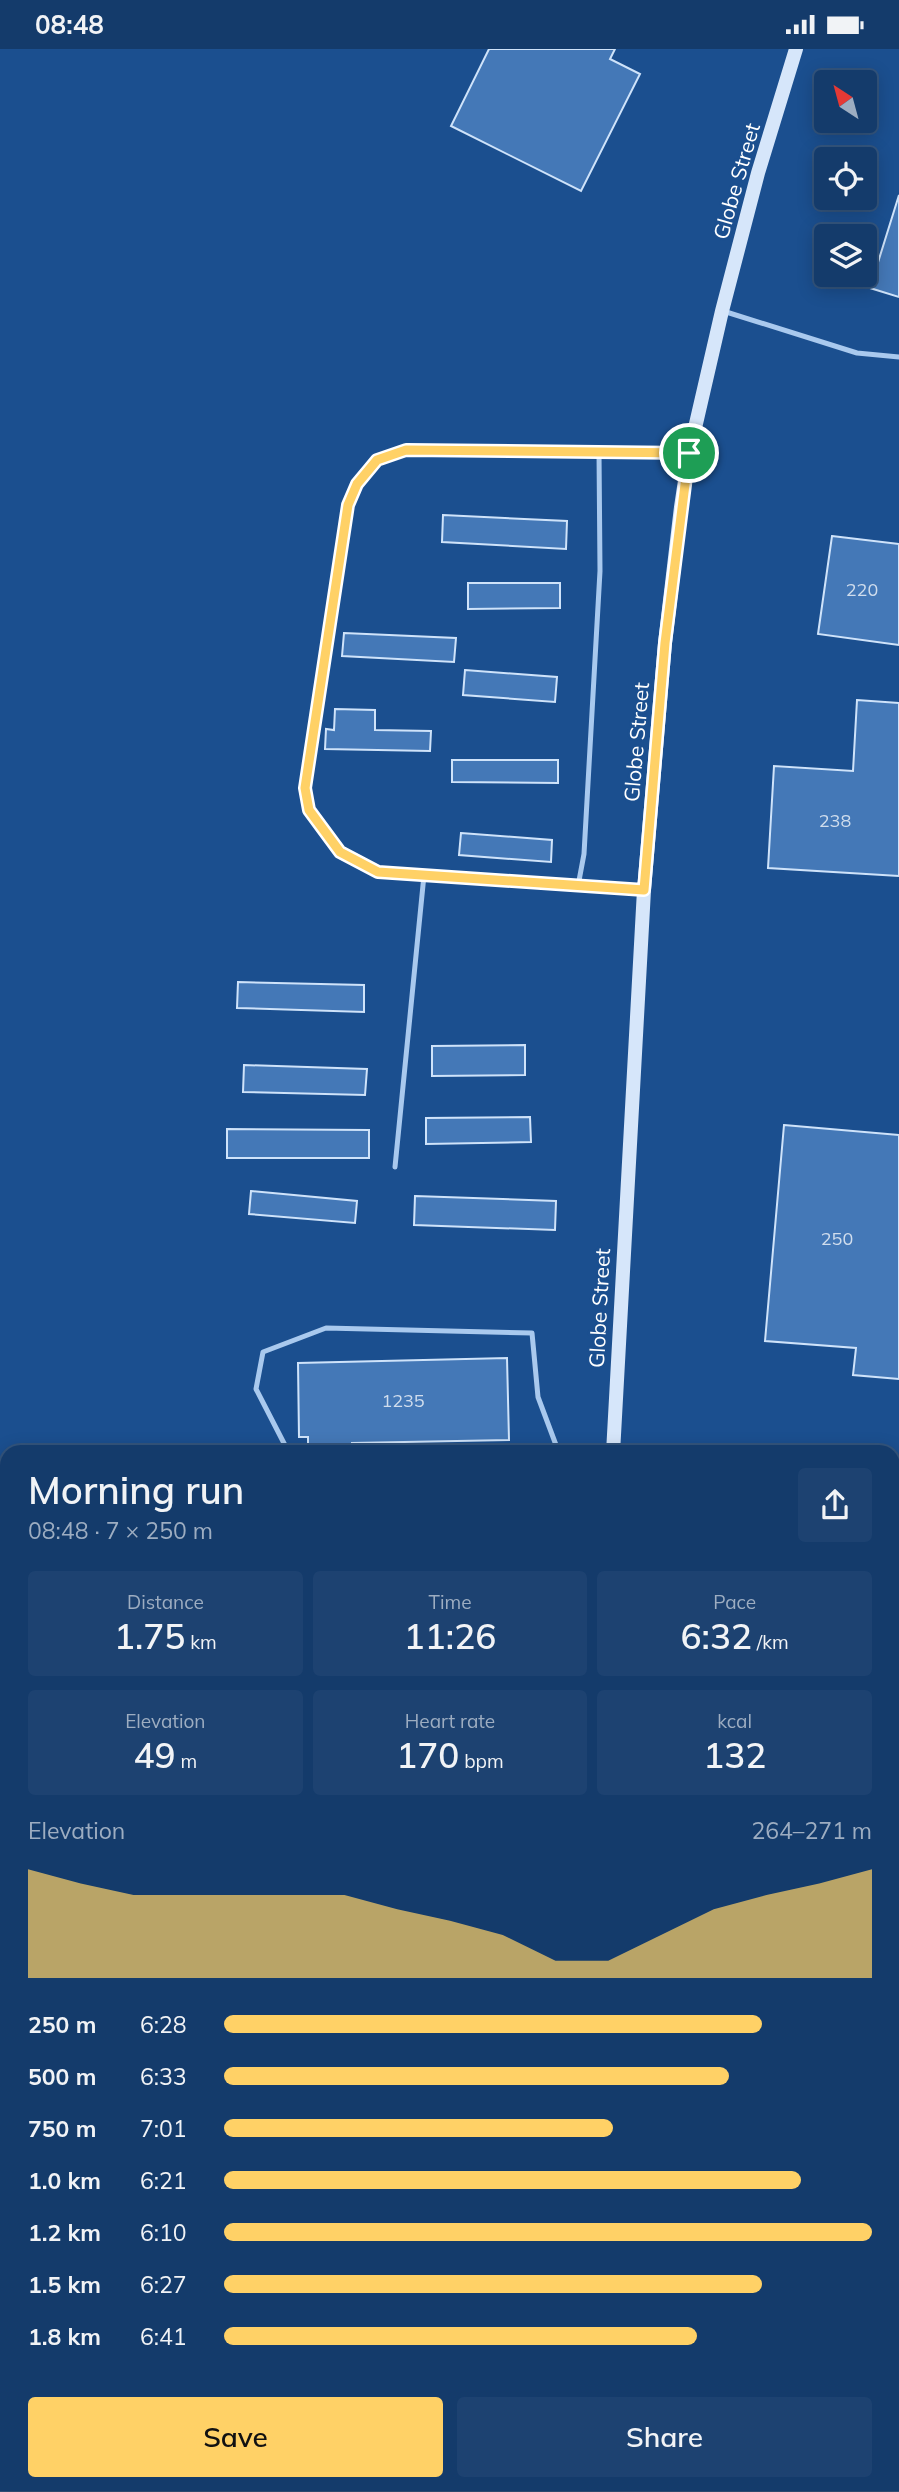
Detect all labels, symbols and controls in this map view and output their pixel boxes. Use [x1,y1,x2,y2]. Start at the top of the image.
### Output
text: 08:48 [35,8,104,41]
north arrow [814,70,877,133]
map controls [814,70,877,287]
street label: Globe Street [707,120,765,242]
button: locate [814,147,877,210]
button: layers [814,224,877,287]
pin [659,423,719,483]
icon: arrive [670,434,708,472]
house number: 220 [846,578,878,601]
street label: Globe Street [618,681,654,803]
house number: 238 [819,809,851,832]
house number: 250 [821,1227,853,1250]
street label: Globe Street [583,1247,615,1369]
house number: 1235 [381,1389,425,1412]
text: Morning run [28,1466,244,1514]
button: share [798,1468,872,1542]
text: 08:48 · 7 × 250 m [28,1516,213,1545]
text: Distance [127,1590,204,1614]
text: Time [428,1590,472,1614]
text: Pace [713,1590,756,1614]
text: 1.75 [114,1614,185,1658]
text: 11:26 [404,1614,496,1658]
text: 6:32 [681,1614,752,1658]
text: km [185,1630,217,1654]
text: /km [752,1630,789,1654]
text: Elevation [125,1709,206,1733]
text: Heart rate [405,1709,495,1733]
text: kcal [717,1709,752,1733]
text: 49 [133,1733,176,1777]
text: 170 [396,1733,459,1777]
text: 132 [703,1733,766,1777]
text: m [176,1749,197,1773]
text: bpm [459,1749,504,1773]
text: Elevation [28,1816,125,1845]
text: 264–271 m [751,1816,872,1845]
text: 250 m [28,2010,96,2039]
text: 6:28 [140,2010,187,2039]
text: 500 m [28,2062,96,2091]
text: 6:33 [140,2062,187,2091]
text: 750 m [28,2114,96,2143]
text: 7:01 [140,2114,187,2143]
text: 1.0 km [28,2166,101,2195]
text: 6:21 [140,2166,187,2195]
text: 1.2 km [28,2218,101,2247]
text: 6:10 [140,2218,187,2247]
text: 1.5 km [28,2270,101,2299]
text: 6:27 [140,2270,187,2299]
text: 1.8 km [28,2322,101,2351]
text: 6:41 [140,2322,187,2351]
button: Save [28,2397,443,2477]
button: Share [457,2397,872,2477]

